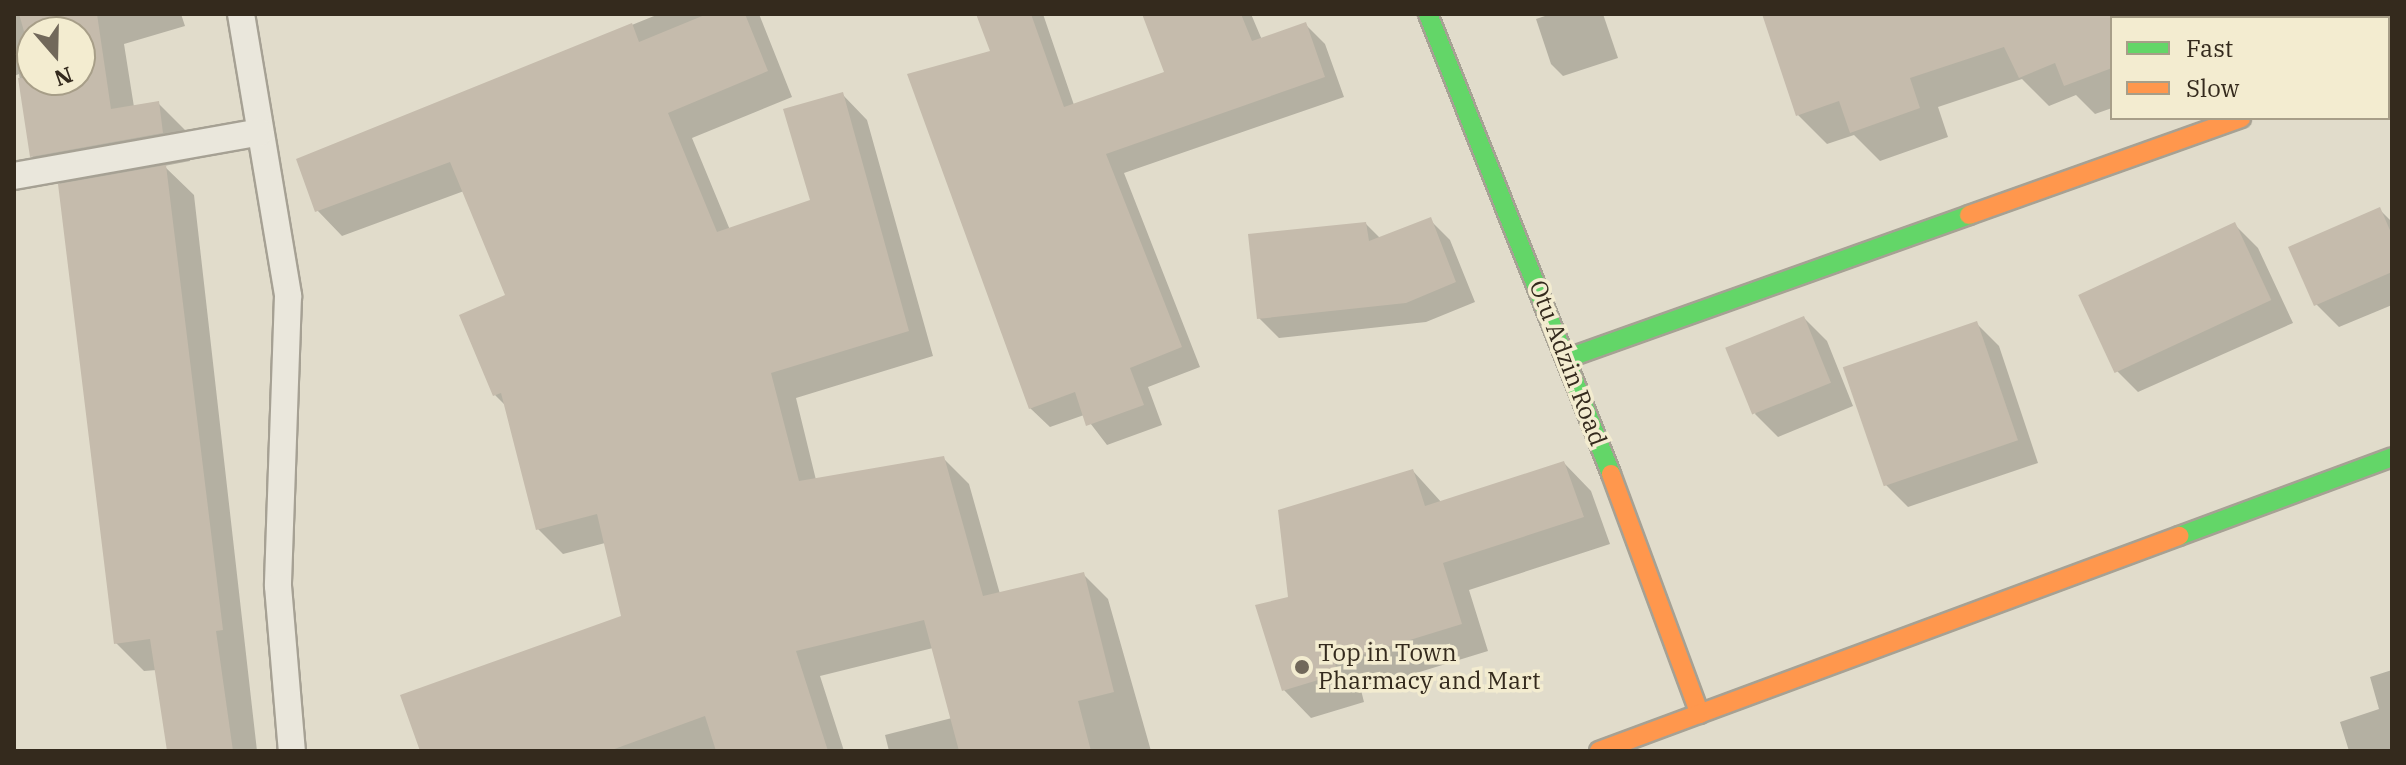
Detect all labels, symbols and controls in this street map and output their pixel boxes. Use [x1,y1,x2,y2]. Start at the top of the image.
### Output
north arrow [16,16,96,96]
legend [2110,16,2390,120]
text: Fast [2186,32,2233,64]
text: N [51,61,77,94]
text: Slow [2186,72,2239,104]
street label: Otu Adzin Road [1523,276,1613,450]
place label: Top in Town Pharmacy and Mart [1318,639,1540,695]
marker: Top in Town Pharmacy and Mart [1293,658,1311,676]

